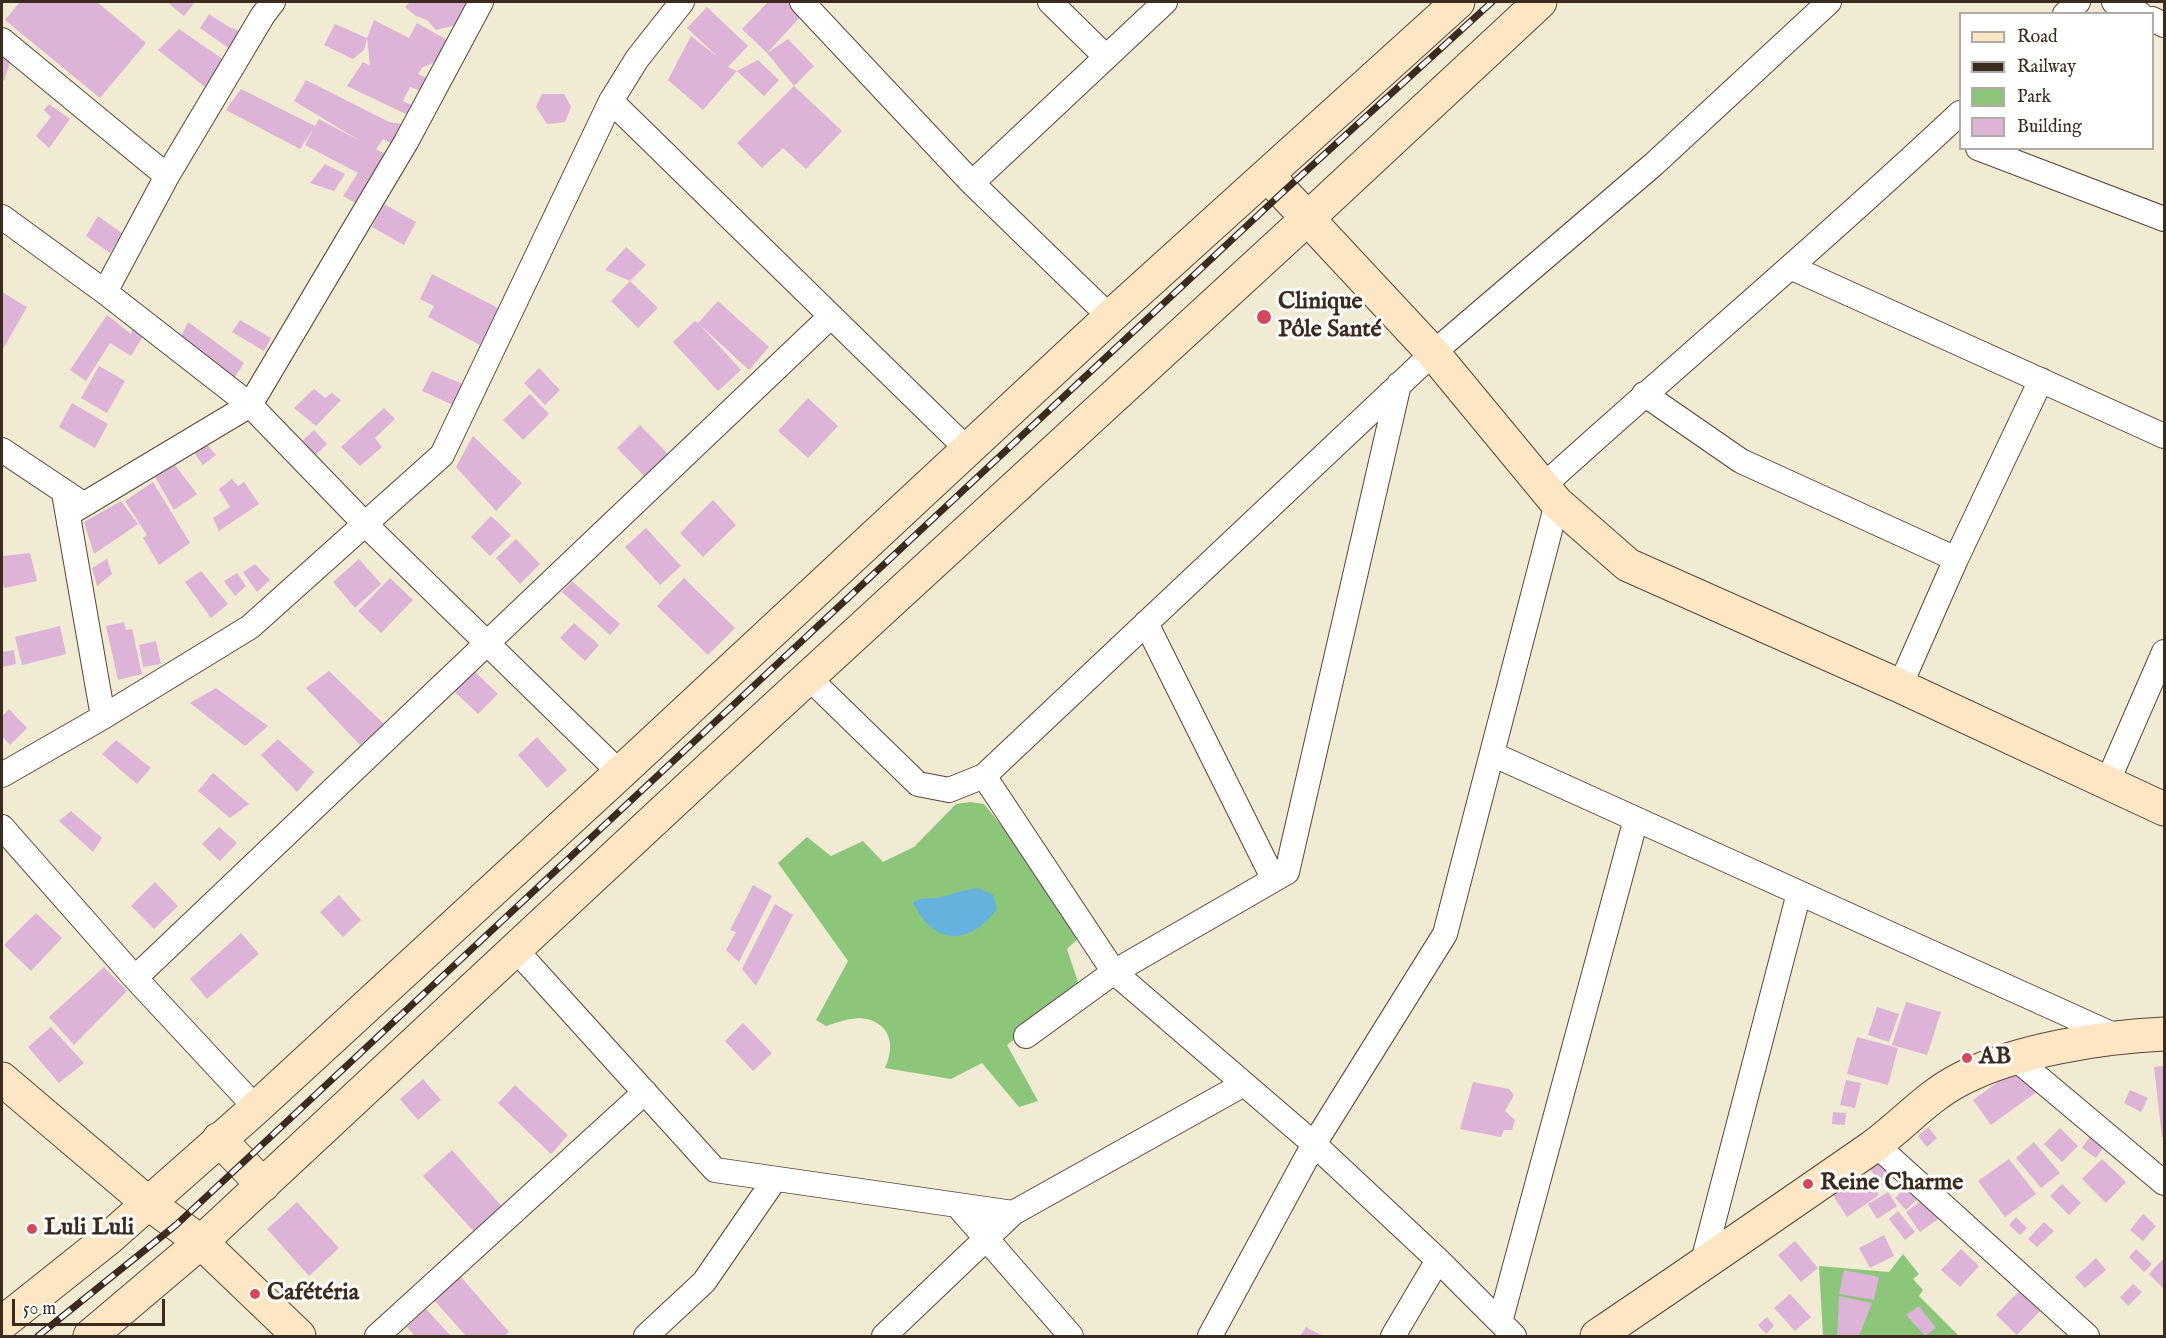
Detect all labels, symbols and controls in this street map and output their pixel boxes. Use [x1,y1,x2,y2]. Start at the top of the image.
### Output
legend [1959,12,2154,150]
text: Road [2017,26,2058,49]
text: Railway [2017,56,2076,79]
text: Park [2017,86,2051,109]
text: Building [2017,116,2082,139]
place label: Clinique Pôle Santé [1278,289,1382,345]
marker: Clinique Pôle Santé [1255,308,1273,326]
place label: AB [1979,1044,2011,1072]
marker: AB [1960,1051,1974,1065]
place label: Reine Charme [1820,1170,1963,1198]
marker: Reine Charme [1801,1177,1815,1191]
place label: Luli Luli [44,1215,134,1243]
marker: Luli Luli [25,1222,39,1236]
place label: Cafétéria [267,1280,359,1308]
scale bar [15,1287,168,1325]
marker: Cafétéria [248,1287,262,1301]
text: 50 m [23,1298,56,1321]

